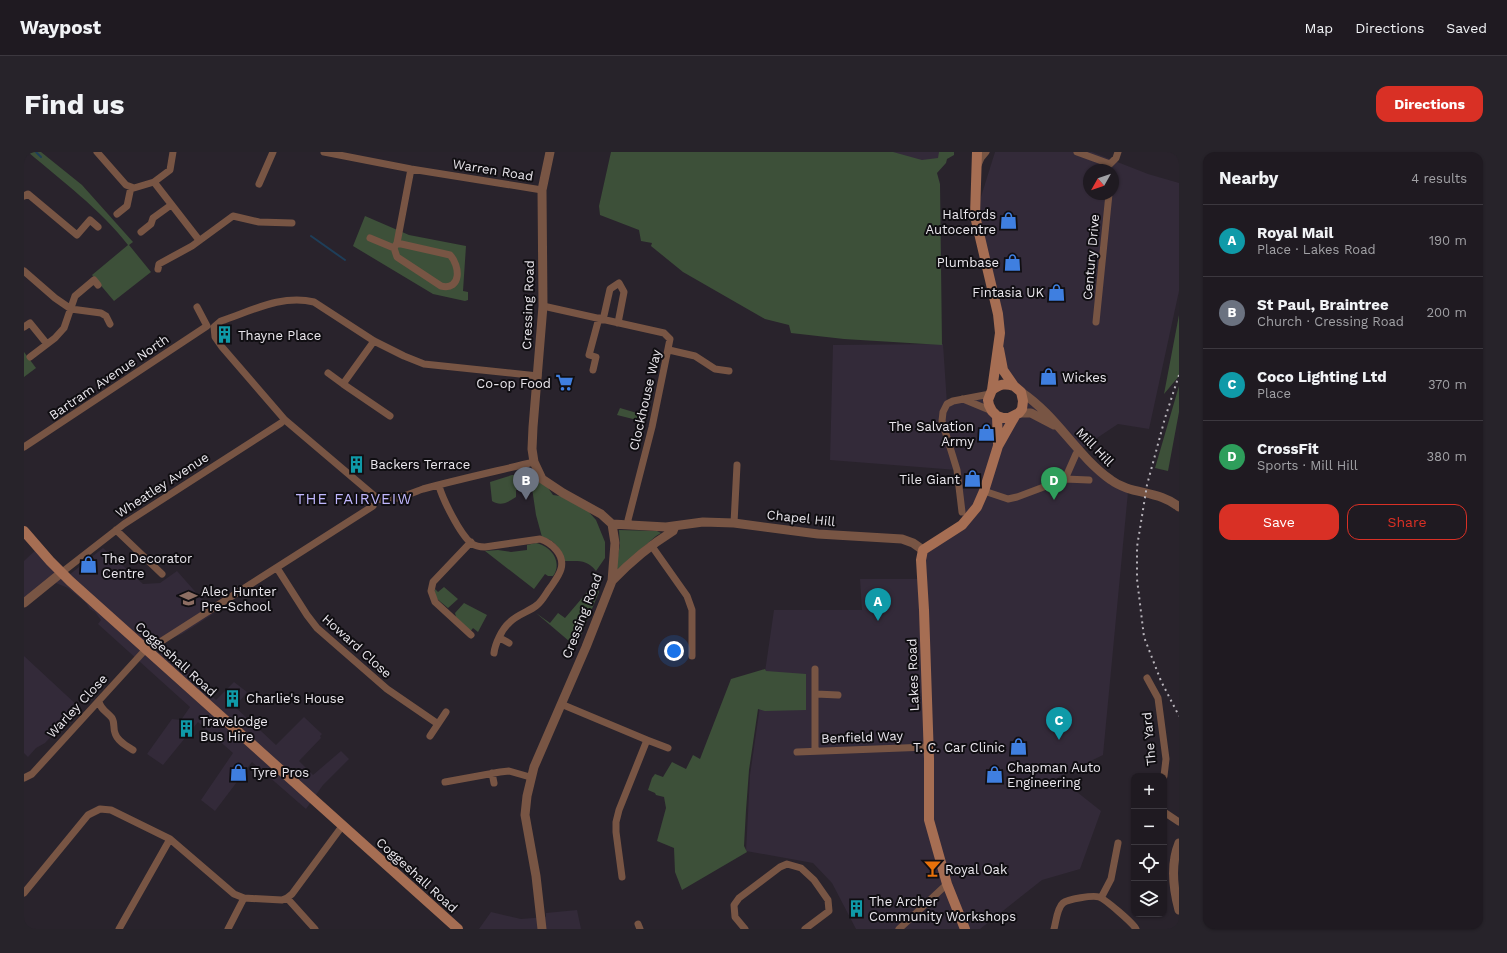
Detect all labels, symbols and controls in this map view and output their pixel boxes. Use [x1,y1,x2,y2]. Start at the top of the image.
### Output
text: Waypost [20,16,101,39]
text: Map [1305,20,1333,36]
text: Directions [1355,20,1424,36]
text: Saved [1446,20,1487,36]
button: Directions [1376,86,1483,122]
text: Find us [24,88,124,121]
street label: Warren Road [452,156,534,184]
north arrow [1083,164,1119,200]
text: Nearby [1219,168,1278,188]
text: 4 results [1411,171,1467,186]
place label: Halfords Autocentre [925,207,996,237]
shop icon: Halfords Autocentre [999,211,1019,231]
street label: Century Drive [1080,213,1102,301]
text: Royal Mail [1257,224,1333,242]
text: A [1228,233,1236,248]
text: 190 m [1429,233,1467,248]
text: Place · Lakes Road [1257,242,1376,257]
shop icon: Plumbase [1002,252,1022,272]
place label: Plumbase [937,255,999,270]
street label: Cressing Road [519,260,537,350]
shop icon: Fintasia UK [1047,282,1067,302]
place label: Fintasia UK [972,285,1044,300]
text: St Paul, Braintree [1257,296,1389,314]
text: B [1228,305,1236,320]
text: 200 m [1426,305,1467,320]
text: Church · Cressing Road [1257,314,1404,329]
building icon: Thayne Place [215,325,235,345]
place label: Thayne Place [238,328,321,343]
street label: Bartram Avenue North [46,331,172,423]
street label: Clockhouse Way [626,348,664,452]
shop icon: Wickes [1039,367,1059,387]
text: Coco Lighting Ltd [1257,368,1387,386]
place label: Wickes [1062,370,1107,385]
supermarket icon: Co-op Food [554,373,574,393]
place label: Co-op Food [476,376,551,391]
text: C [1228,377,1236,392]
text: 370 m [1428,377,1467,392]
text: Place [1257,386,1291,401]
place label: The Salvation Army [889,419,974,449]
shop icon: The Salvation Army [977,423,997,443]
street label: Mill Hill [1073,425,1117,469]
text: CrossFit [1257,440,1319,458]
street label: Wheatley Avenue [113,449,211,521]
text: D [1227,449,1237,464]
text: 380 m [1427,449,1467,464]
building icon: Backers Terrace [347,454,367,474]
place label: Backers Terrace [370,457,470,472]
text: Sports · Mill Hill [1257,458,1358,473]
pin: B [513,467,539,500]
pin: D [1041,467,1067,500]
shop icon: Tile Giant [963,469,983,489]
place label: Tile Giant [899,472,961,487]
district label: THE FAIRVEIW [295,490,413,508]
button: Save [1219,504,1339,540]
button: Share [1347,504,1467,540]
street label: Chapel Hill [766,507,836,529]
place label: The Decorator Centre [102,551,192,581]
shop icon: The Decorator Centre [79,555,99,575]
street label: Cressing Road [559,571,605,661]
place label: Alec Hunter Pre-School [201,584,276,614]
school or university icon: Alec Hunter Pre-School [178,588,198,608]
pin: A [865,588,891,621]
street label: Howard Close [319,611,395,681]
street label: Coggeshall Road [132,619,220,699]
street label: Lakes Road [904,638,922,712]
your location [664,641,684,661]
street label: Warley Close [44,671,110,741]
building icon: Charlie's House [223,688,243,708]
place label: Charlie's House [246,691,344,706]
pin: C [1046,707,1072,740]
street label: The Yard [1139,711,1159,767]
place label: Travelodge Bus Hire [200,714,268,744]
building icon: Travelodge Bus Hire [177,718,197,738]
street label: Benfield Way [821,728,903,746]
shop icon: T. C. Car Clinic [1008,737,1028,757]
place label: T. C. Car Clinic [913,740,1005,755]
place label: Chapman Auto Engineering [1007,760,1101,790]
shop icon: Tyre Pros [228,762,248,782]
shop icon: Chapman Auto Engineering [984,764,1004,784]
place label: Tyre Pros [251,765,309,780]
map controls [1131,773,1167,917]
button: + [1131,773,1167,809]
button: − [1131,809,1167,845]
street label: Coggeshall Road [373,835,461,915]
button: locate [1131,845,1167,881]
bar icon: Royal Oak [922,859,942,879]
place label: Royal Oak [945,862,1008,877]
button: layers [1131,881,1167,917]
place label: The Archer Community Workshops [869,894,1016,924]
building icon: The Archer Community Workshops [846,898,866,918]

